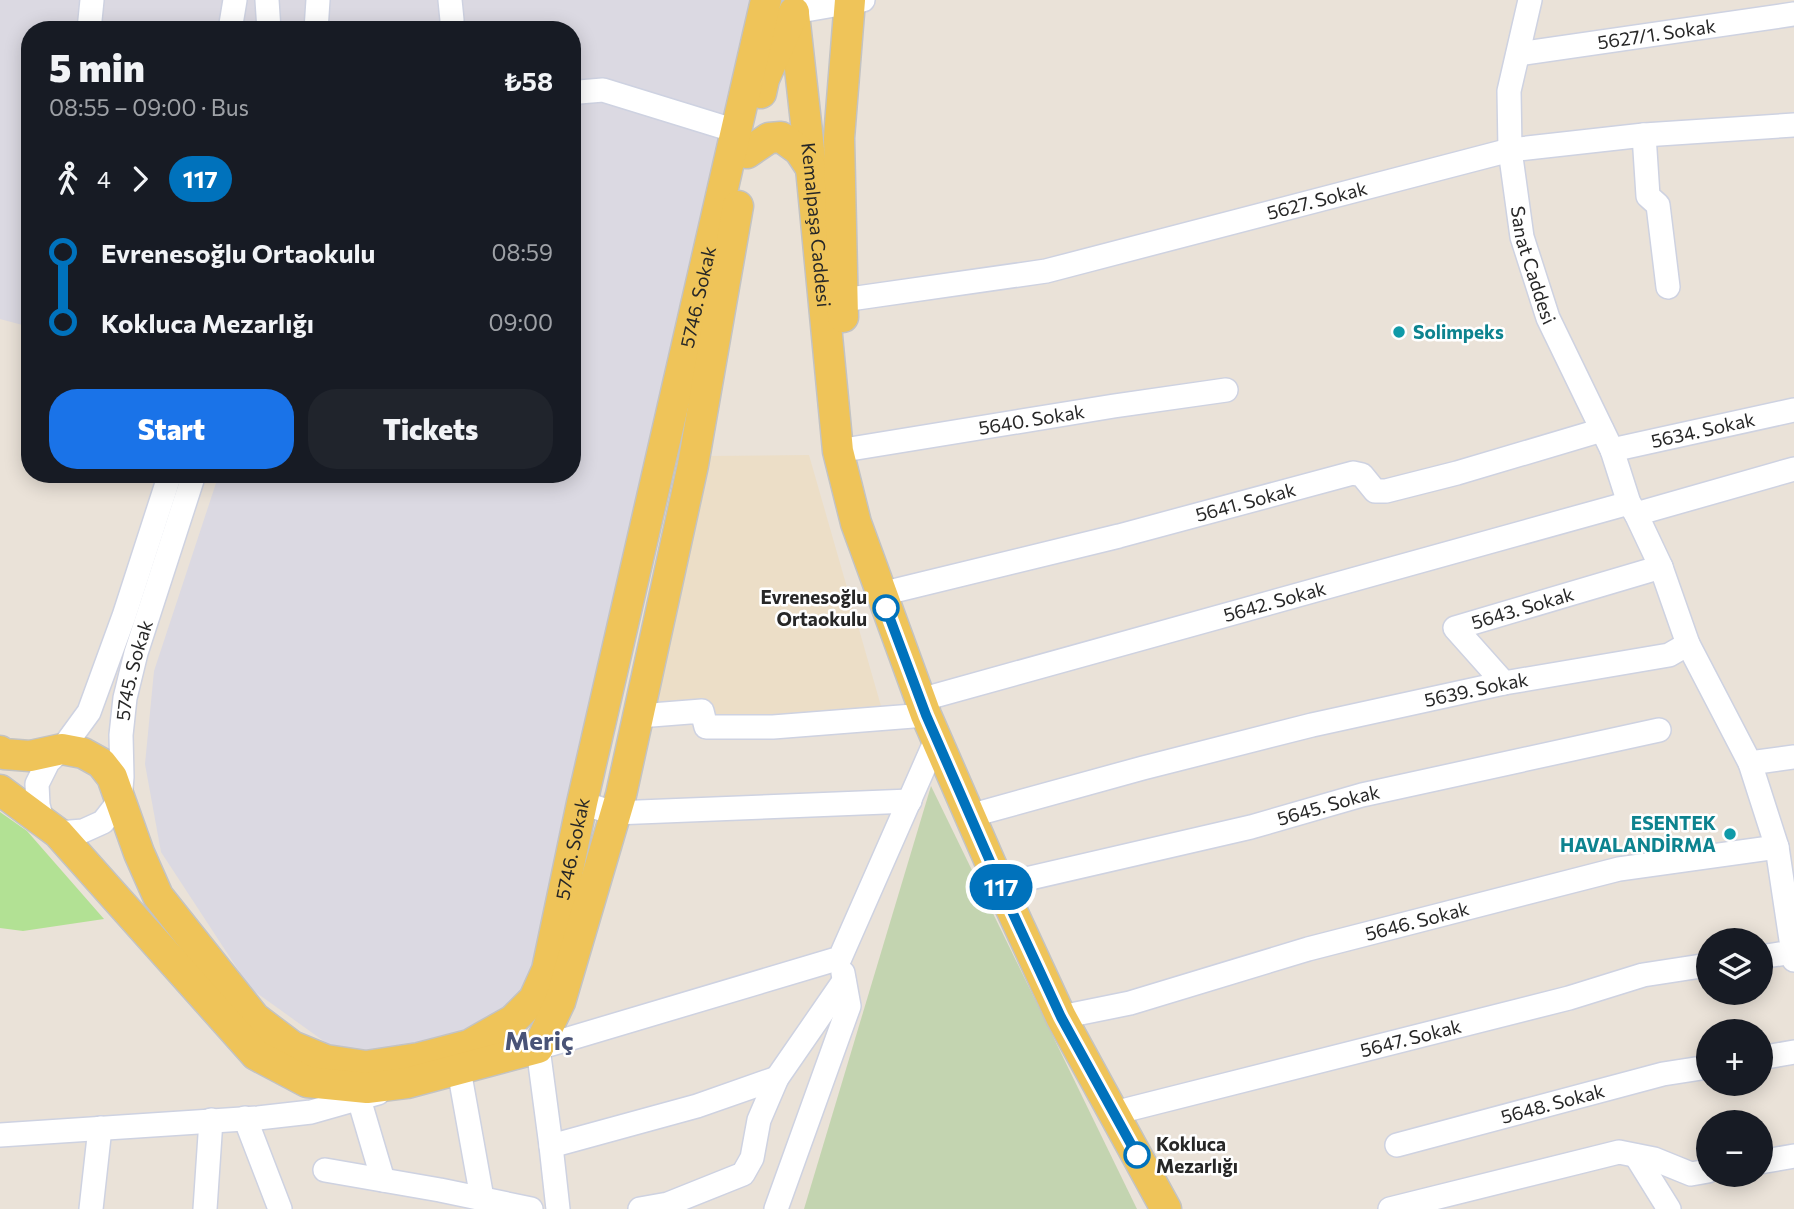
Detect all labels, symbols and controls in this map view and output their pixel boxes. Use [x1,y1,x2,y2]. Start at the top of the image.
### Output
street label: 5627/1. Sokak [1596,13,1717,53]
text: 5 min [49,43,145,90]
text: ₺58 [503,65,553,96]
text: 08:55 – 09:00 · Bus [49,93,249,121]
street label: Kemalpaşa Caddesi [797,141,836,308]
icon: walk [49,160,87,198]
icon: forward [121,160,159,198]
text: 117 [183,164,218,193]
text: 4 [97,165,111,193]
street label: 5627. Sokak [1264,176,1369,224]
street label: Sanat Caddesi [1507,204,1561,328]
text: Evrenesoğlu Ortaokulu [101,237,375,268]
text: 08:59 [491,238,553,266]
street label: 5746. Sokak [675,244,720,350]
text: Kokluca Mezarlığı [101,307,314,338]
text: 09:00 [489,308,553,336]
place label: Solimpeks [1413,320,1504,343]
marker: Solimpeks [1391,324,1407,340]
button: Start [49,389,294,469]
button: Tickets [308,389,553,469]
street label: 5640. Sokak [977,399,1086,439]
street label: 5634. Sokak [1649,407,1757,452]
street label: 5641. Sokak [1193,477,1298,526]
street label: 5642. Sokak [1221,576,1328,626]
street label: 5643. Sokak [1468,582,1576,634]
place label: Evrenesoğlu Ortaokulu [761,585,867,630]
marker: Evrenesoğlu Ortaokulu [873,595,899,621]
street label: 5745. Sokak [111,617,157,722]
street label: 5639. Sokak [1422,667,1530,711]
street label: 5645. Sokak [1274,779,1382,830]
street label: 5746. Sokak [550,796,594,902]
place label: ESENTEK HAVALANDİRMA [1560,811,1716,856]
marker: ESENTEK HAVALANDİRMA [1722,826,1738,842]
line badge: 117 [961,864,1041,910]
text: 117 [984,872,1018,901]
street label: 5646. Sokak [1363,896,1471,945]
map controls [1696,928,1773,1187]
button: layers [1696,928,1773,1005]
street label: 5647. Sokak [1358,1014,1464,1061]
button: + [1696,1019,1773,1096]
district label: Meriç [504,1024,574,1055]
street label: 5648. Sokak [1498,1078,1607,1128]
button: − [1696,1110,1773,1187]
place label: Kokluca Mezarlığı [1156,1132,1238,1177]
marker: Kokluca Mezarlığı [1124,1142,1150,1168]

